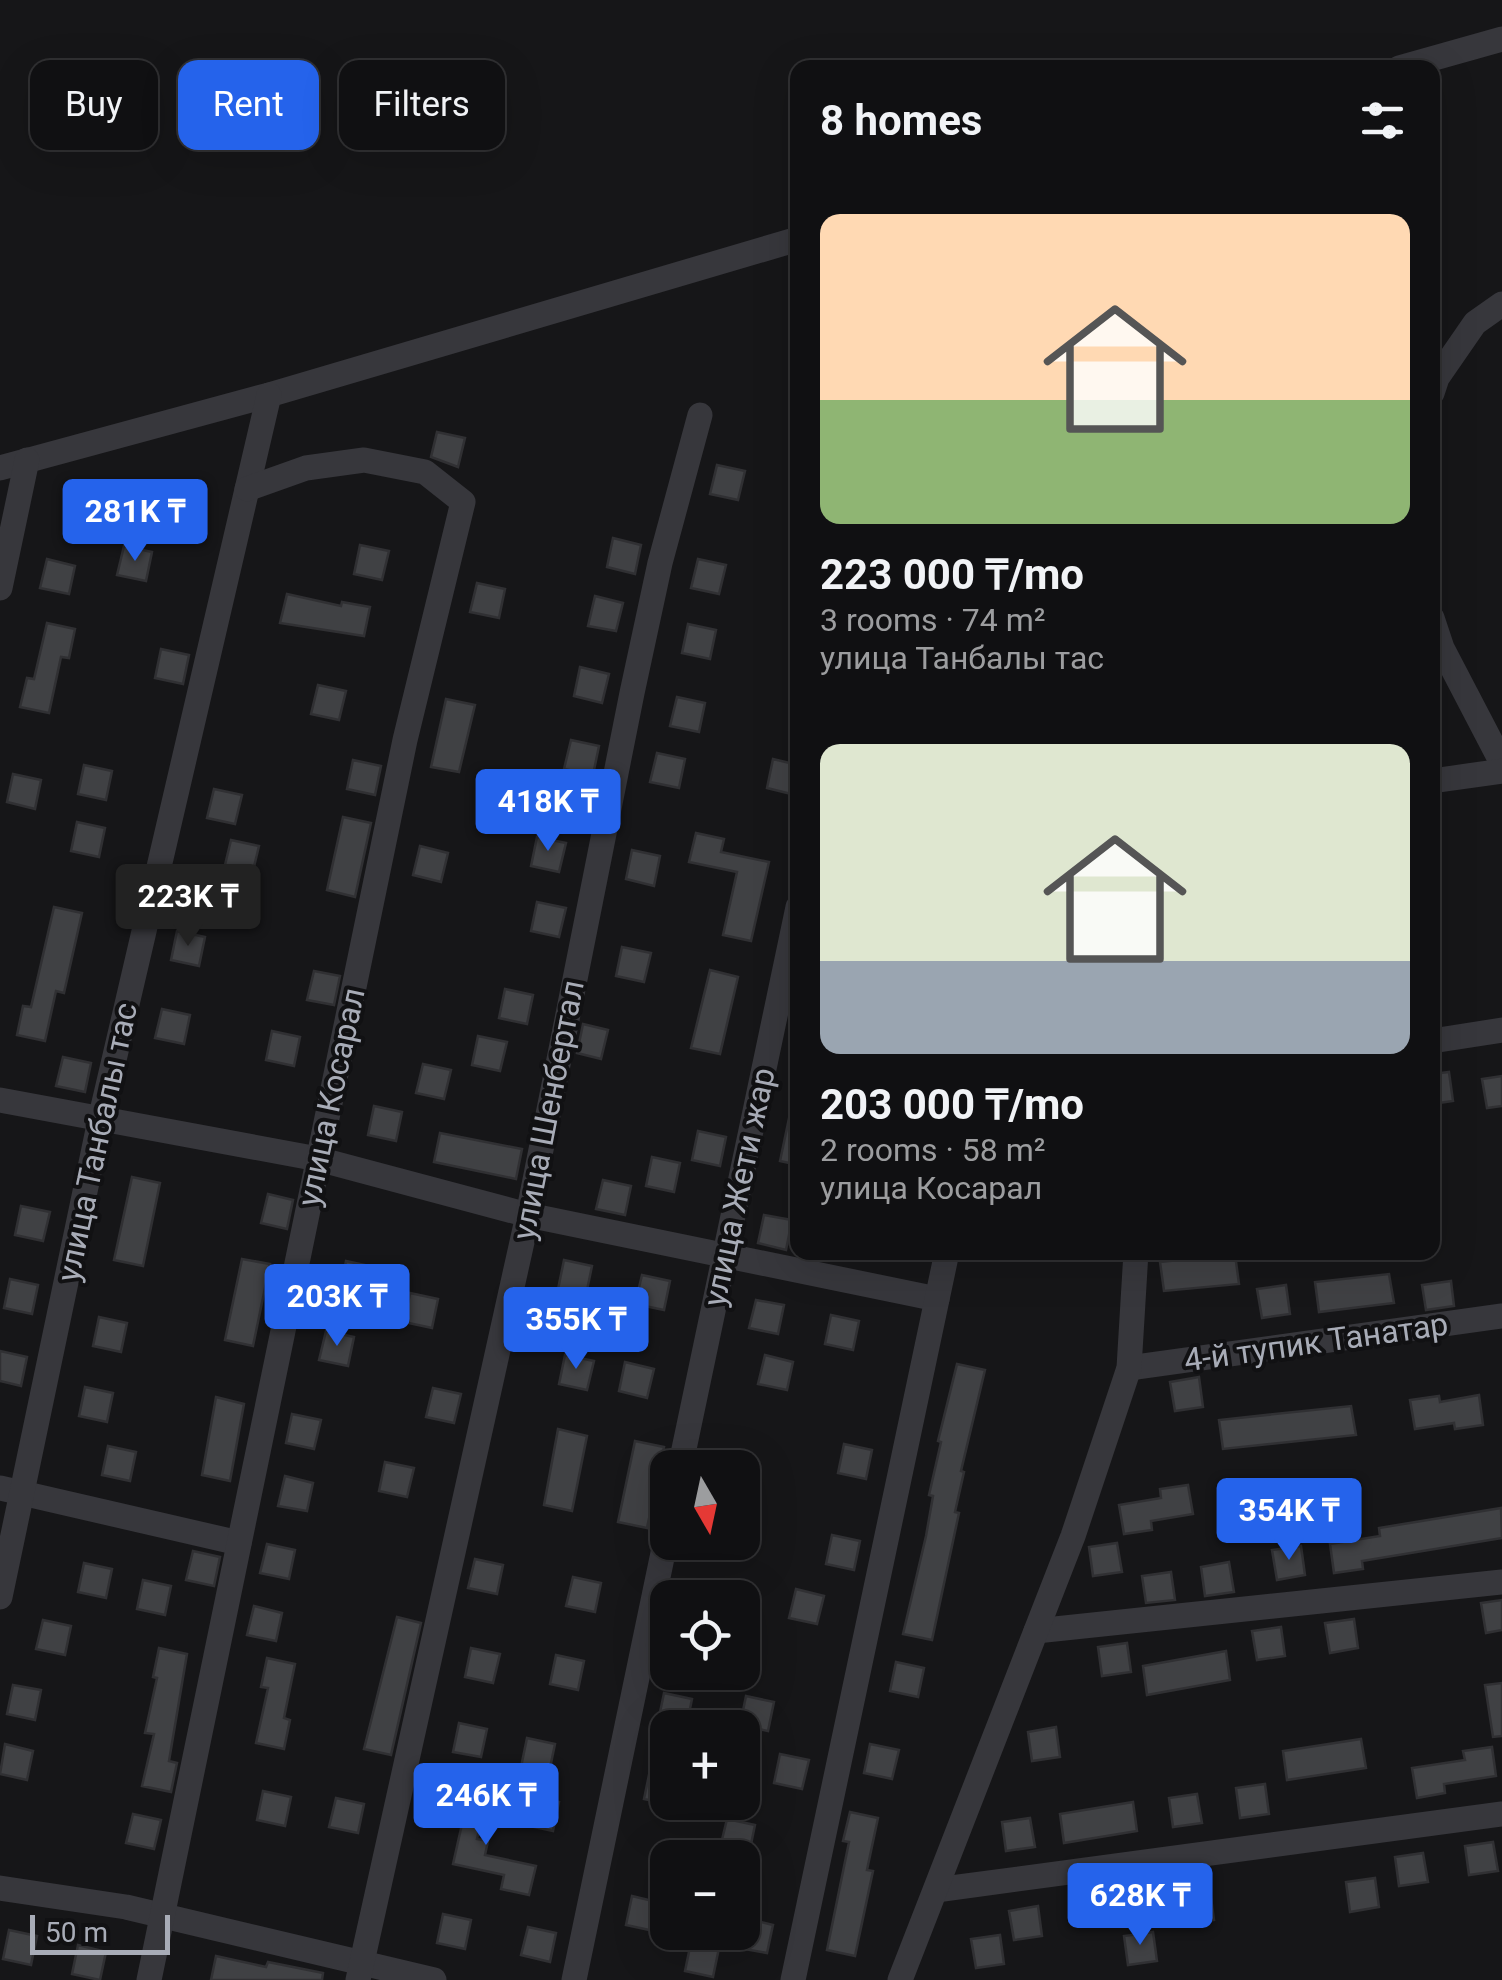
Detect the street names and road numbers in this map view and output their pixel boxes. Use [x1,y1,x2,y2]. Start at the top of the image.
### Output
street label: улица Шенбертал [504,977,592,1243]
street label: улица Косарал [289,984,373,1210]
street label: улица Танбалы тас [49,999,145,1285]
street label: улица Жети жар [695,1064,783,1310]
street label: 4-й тупик Танатар [1181,1305,1451,1379]

